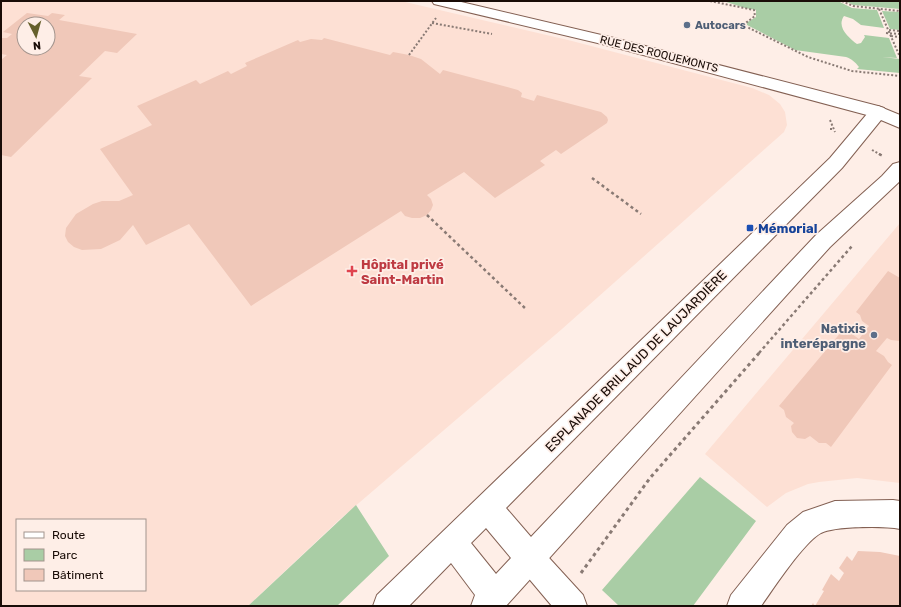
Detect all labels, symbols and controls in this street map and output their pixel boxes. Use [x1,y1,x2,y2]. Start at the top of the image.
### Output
north arrow [16,16,56,56]
place label: Autocars [695,19,746,32]
marker: Autocars [682,20,692,30]
street label: RUE DES ROQUEMONTS [598,33,720,75]
text: N [32,39,42,52]
place label: Mémorial [758,221,817,236]
marker: Mémorial [745,223,755,233]
place label: Hôpital privé Saint-Martin [361,257,444,287]
marker: Hôpital privé Saint-Martin [346,265,358,277]
street label: ESPLANADE BRILLAUD DE LAUJARDIÈRE [542,267,730,455]
place label: Natixis interépargne [781,321,866,351]
marker: Natixis interépargne [869,330,879,340]
legend [16,519,146,591]
text: Route [52,528,86,542]
text: Parc [52,548,78,562]
text: Bâtiment [52,568,104,582]

